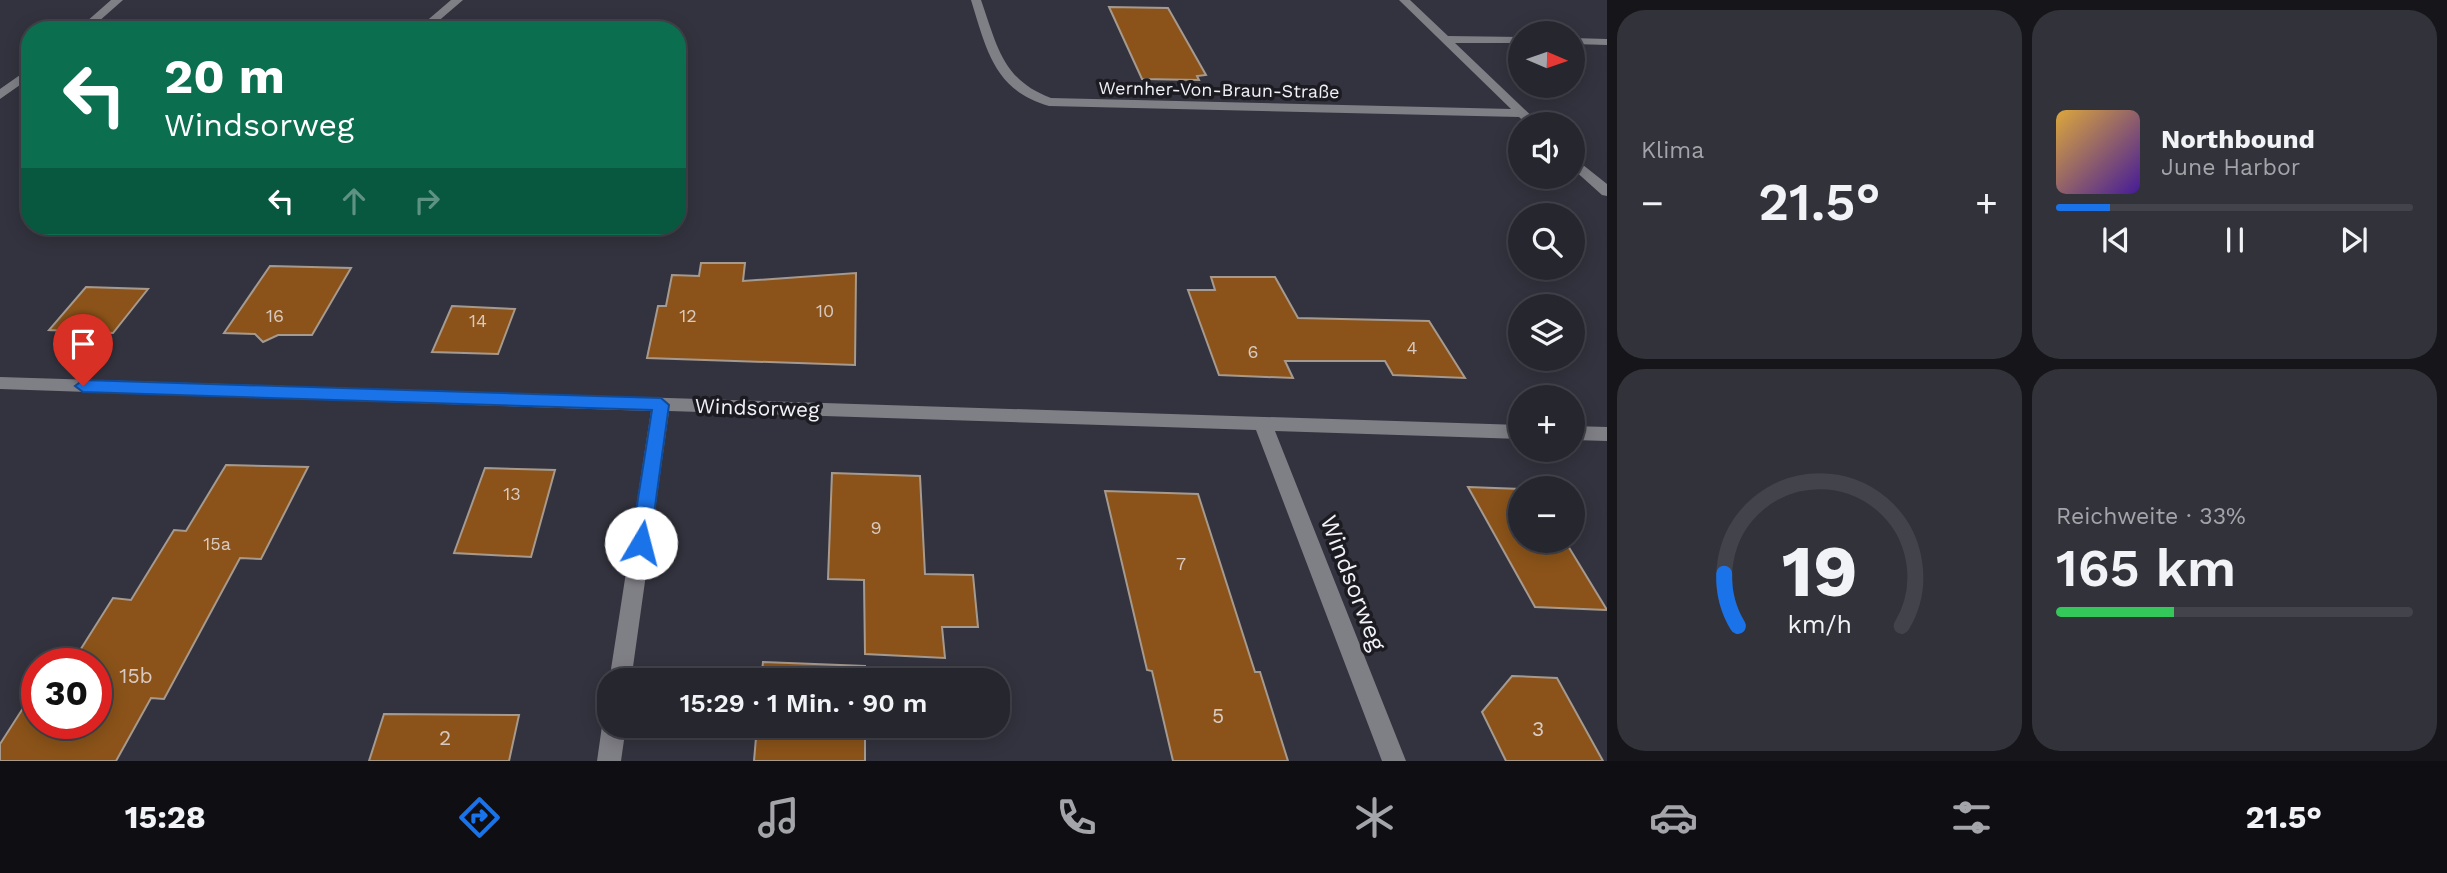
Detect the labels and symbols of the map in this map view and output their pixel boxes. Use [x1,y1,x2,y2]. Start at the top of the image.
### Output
north arrow [1508,21,1586,98]
street label: Wernher-Von-Braun-Straße [1098,77,1340,102]
house number: 10 [816,300,834,321]
house number: 16 [266,305,284,326]
house number: 12 [679,305,697,326]
house number: 14 [469,310,487,331]
pin [53,314,113,386]
house number: 4 [1407,337,1418,358]
house number: 6 [1248,341,1258,362]
street label: Windsorweg [694,393,821,422]
house number: 13 [503,483,521,504]
position arrow [604,506,678,580]
street label: Windsorweg [1314,511,1392,655]
house number: 9 [870,517,882,538]
house number: 15a [203,533,231,554]
house number: 7 [1176,553,1186,574]
speed limit sign: 30 [21,648,112,739]
house number: 15b [119,663,153,688]
house number: 5 [1212,703,1224,728]
house number: 3 [1532,716,1544,741]
house number: 2 [439,725,451,750]

